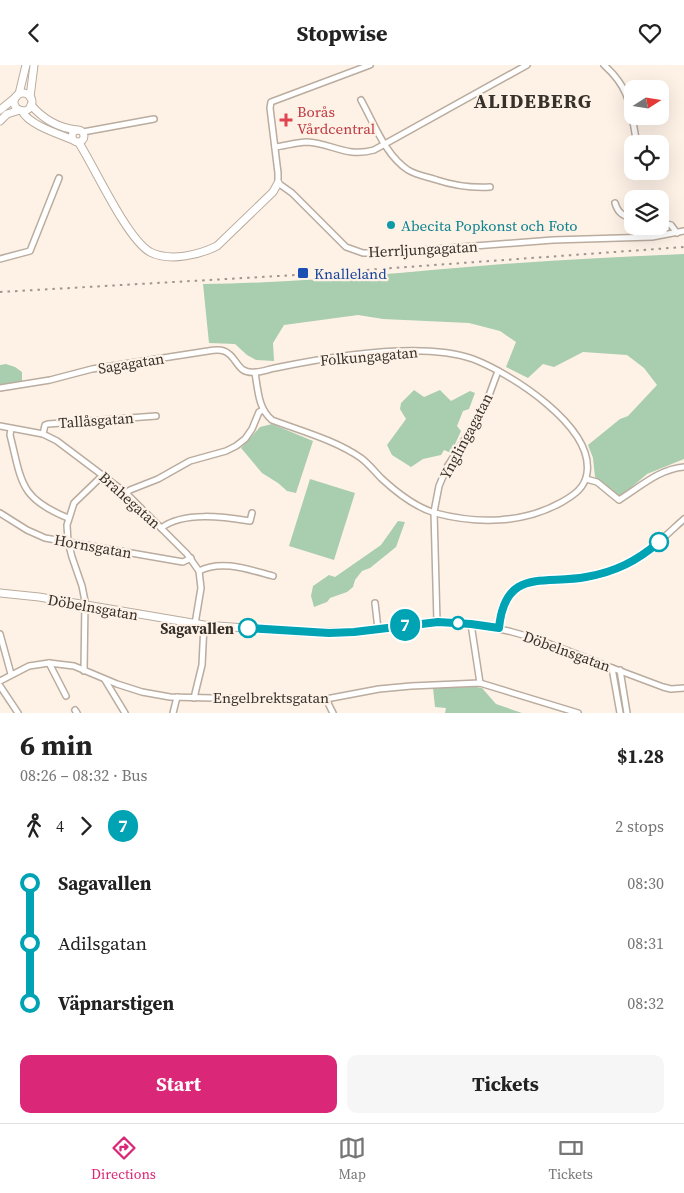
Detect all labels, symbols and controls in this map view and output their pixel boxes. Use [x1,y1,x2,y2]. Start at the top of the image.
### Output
text: Stopwise [297,18,387,48]
icon: back [20,19,48,47]
icon: heart [636,19,664,47]
north arrow [624,80,669,125]
map controls [624,80,669,235]
district label: ALIDEBERG [474,87,592,115]
place label: Borås Vårdcentral [297,101,376,139]
marker: Borås Vårdcentral [279,113,293,127]
button: locate [624,135,669,180]
button: layers [624,190,669,235]
place label: Abecita Popkonst och Foto [401,215,578,236]
marker: Abecita Popkonst och Foto [385,219,397,231]
street label: Herrljungagatan [368,236,478,262]
place label: Knalleland [314,263,387,284]
marker: Knalleland [296,266,310,280]
street label: Folkungagatan [319,341,419,371]
street label: Sagagatan [96,347,166,379]
street label: Ynglingagatan [434,389,498,483]
street label: Tallåsgatan [58,407,134,433]
street label: Brahegatan [95,467,165,533]
street label: Hornsgatan [53,529,133,563]
unlabelled marker [649,532,669,552]
street label: Döbelnsgatan [46,589,140,625]
line badge: 7 [389,609,421,641]
text: 7 [400,612,410,637]
unlabelled marker [451,616,465,630]
place label: Sagavallen [160,618,234,639]
marker: Sagavallen [238,618,258,638]
street label: Döbelnsgatan [520,625,614,677]
street label: Engelbrektsgatan [213,687,329,708]
text: 6 min [20,726,93,764]
text: $1.28 [617,743,664,769]
text: 08:26 – 08:32 · Bus [20,764,148,786]
icon: walk [20,812,48,840]
icon: forward [72,812,100,840]
text: 7 [118,813,128,838]
text: 4 [56,815,64,837]
text: 2 stops [615,815,664,837]
text: Sagavallen [58,870,151,896]
text: 08:30 [627,872,664,894]
text: Adilsgatan [58,930,147,956]
text: 08:31 [627,932,664,954]
text: Väpnarstigen [58,990,174,1016]
text: 08:32 [627,992,664,1014]
button: Start [20,1055,337,1113]
button: Tickets [347,1055,664,1113]
tab: Directions [91,1134,156,1184]
tab: Map [338,1134,366,1184]
tab: Tickets [548,1134,593,1184]

